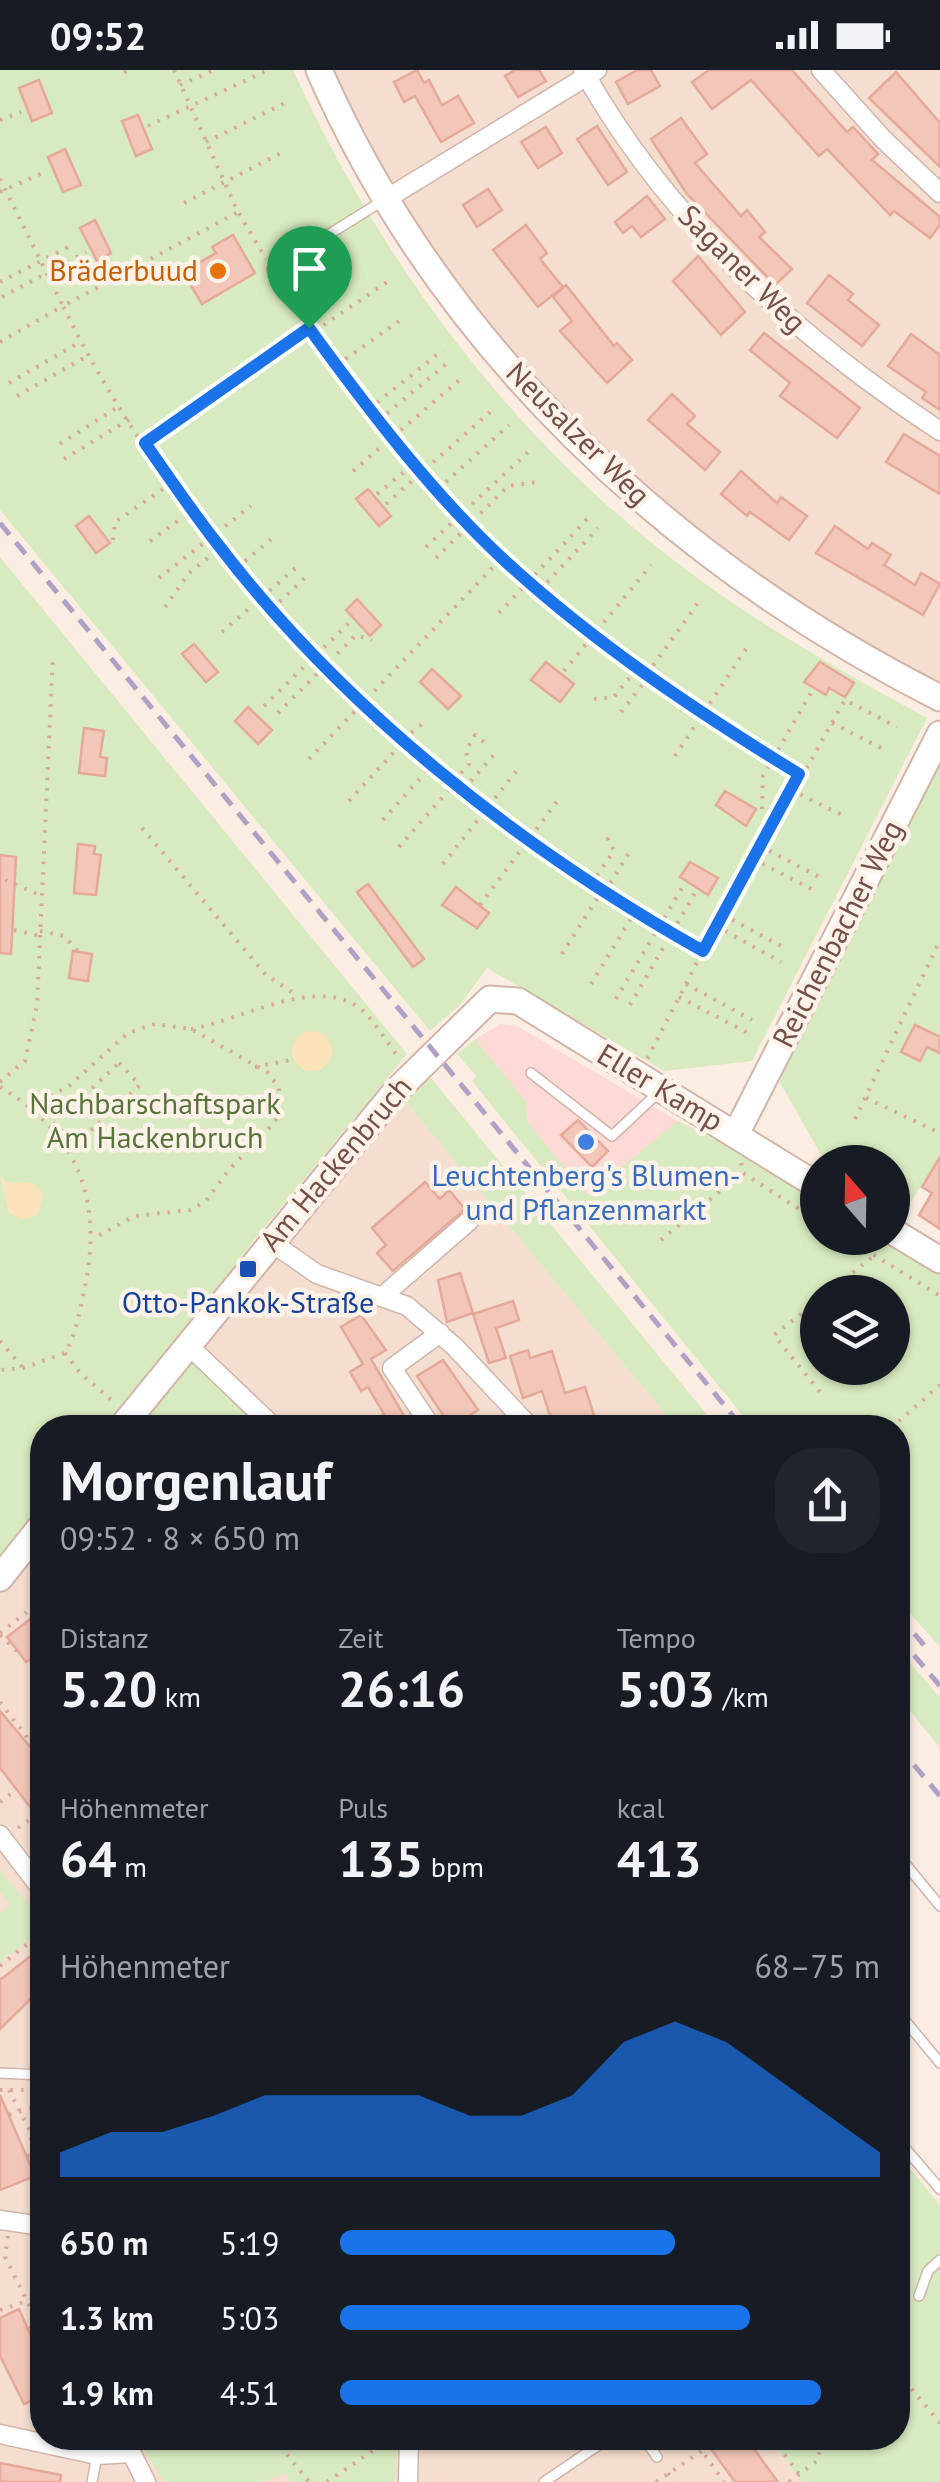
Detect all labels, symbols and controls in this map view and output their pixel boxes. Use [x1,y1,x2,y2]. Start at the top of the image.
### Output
text: 09:52 [50,11,146,60]
street label: Saganer Weg [671,196,815,340]
pin [267,226,352,329]
icon: arrive [282,241,337,296]
place label: Bräderbuud [49,250,198,289]
marker: Bräderbuud [207,260,229,282]
street label: Neusalzer Weg [499,353,659,513]
street label: Reichenbacher Weg [763,813,911,1053]
street label: Eller Kamp [591,1034,731,1139]
street label: Am Hackenbruch [250,1068,419,1259]
park label: Nachbarschaftspark Am Hackenbruch [29,1083,281,1156]
marker: Leuchtenberg's Blumen- und Pflanzenmarkt [575,1131,597,1153]
north arrow [800,1145,910,1255]
map controls [800,1145,910,1385]
place label: Leuchtenberg's Blumen- und Pflanzenmarkt [432,1155,740,1228]
marker: Otto-Pankok-Straße [237,1258,259,1280]
button: layers [800,1275,910,1385]
place label: Otto-Pankok-Straße [122,1282,374,1321]
text: Morgenlauf [60,1444,331,1515]
button: share [775,1448,880,1553]
text: 09:52 · 8 × 650 m [60,1517,300,1559]
text: Distanz [60,1619,149,1656]
text: Zeit [338,1619,383,1656]
text: Tempo [617,1619,696,1656]
text: 5.20 [60,1656,157,1721]
text: 26:16 [338,1656,465,1721]
text: 5:03 [617,1656,715,1721]
text: km [157,1678,201,1715]
text: /km [715,1678,769,1715]
text: Höhenmeter [60,1789,209,1826]
text: Puls [338,1789,388,1826]
text: kcal [617,1789,664,1826]
text: 64 [60,1826,117,1891]
text: 135 [338,1826,423,1891]
text: 413 [617,1826,702,1891]
text: m [117,1848,147,1885]
text: bpm [423,1848,484,1885]
text: Höhenmeter [60,1945,230,1987]
text: 68–75 m [755,1945,880,1987]
text: 650 m [60,2222,148,2264]
text: 5:19 [220,2222,279,2264]
text: 1.3 km [60,2297,154,2339]
text: 5:03 [220,2297,279,2339]
text: 1.9 km [60,2372,154,2414]
text: 4:51 [220,2372,279,2414]

